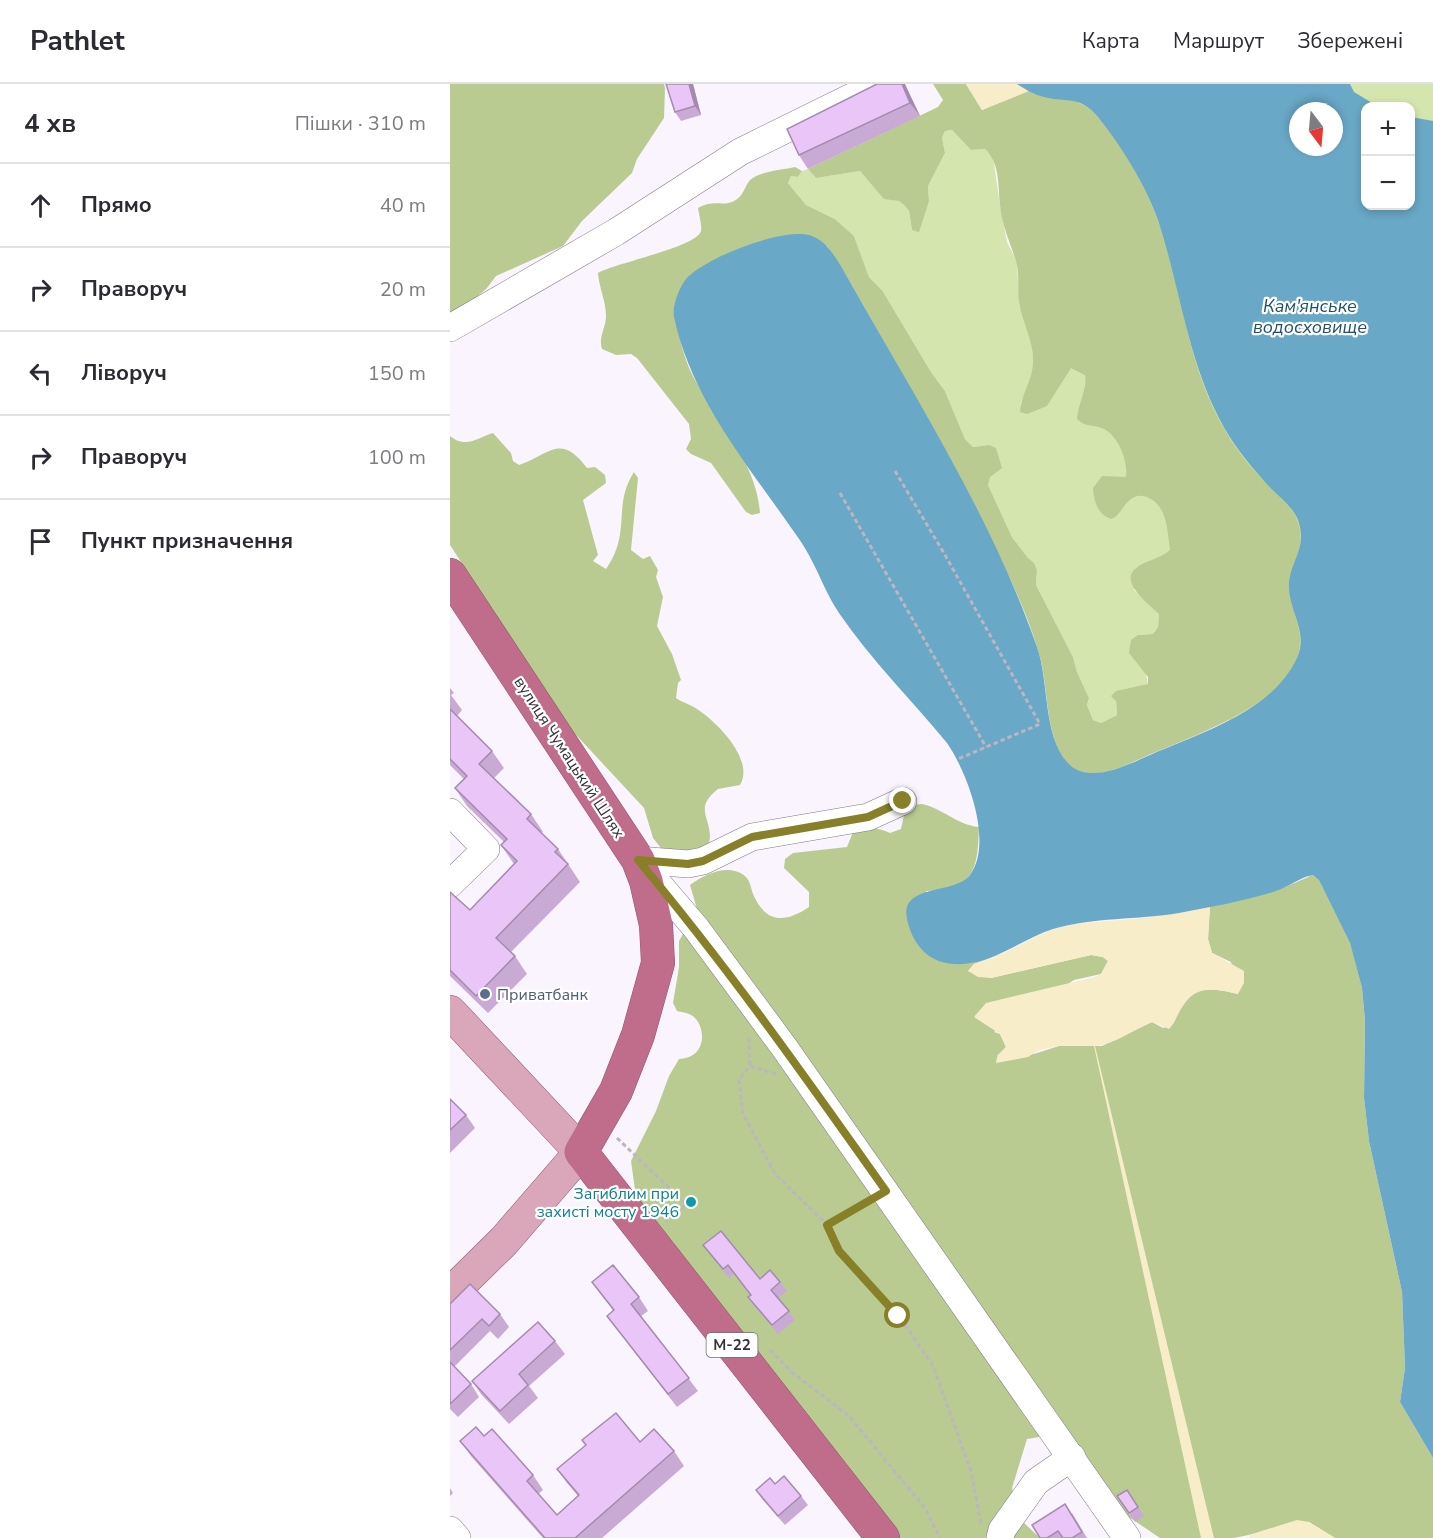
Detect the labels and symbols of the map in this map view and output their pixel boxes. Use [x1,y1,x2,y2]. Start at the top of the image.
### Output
north arrow [1289,102,1343,156]
water label: Кам'янське водосховище [1253,294,1367,339]
street label: вулиця Чумацький Шлях [509,673,630,843]
route end [889,787,915,813]
place label: Приватбанк [497,984,588,1006]
marker: Приватбанк [478,987,492,1001]
place label: Загиблим при захисті мосту 1946 [537,1183,679,1223]
marker: Загиблим при захисті мосту 1946 [684,1195,698,1209]
route start [884,1302,910,1328]
road number: М-22 [706,1333,758,1357]

